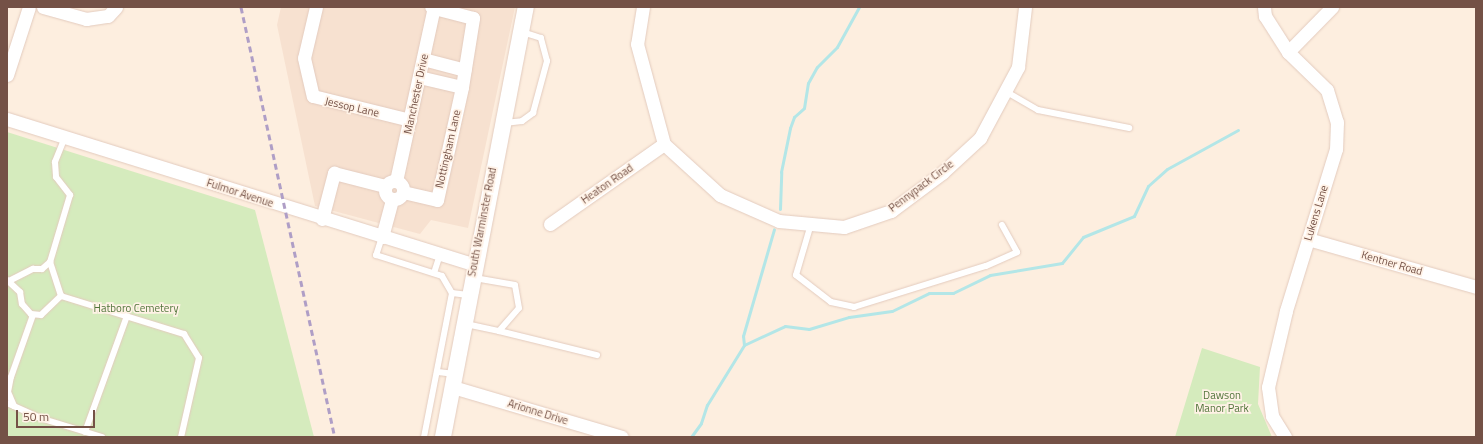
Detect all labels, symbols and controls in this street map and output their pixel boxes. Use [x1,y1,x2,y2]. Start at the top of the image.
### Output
street label: Manchester Drive [401,53,431,135]
street label: Jessop Lane [324,94,380,120]
street label: Nottingham Lane [433,108,463,190]
street label: Pennypack Circle [886,157,956,215]
street label: Heaton Road [579,161,635,207]
street label: South Warminster Road [465,166,499,278]
street label: Fulmor Avenue [205,176,275,210]
street label: Lukens Lane [1301,184,1331,242]
street label: Kentner Road [1360,248,1424,278]
park label: Hatboro Cemetery [94,301,178,315]
park label: Dawson Manor Park [1195,389,1249,415]
street label: Arionne Drive [506,397,570,427]
scale bar [18,402,97,428]
text: 50 m [23,407,49,426]

